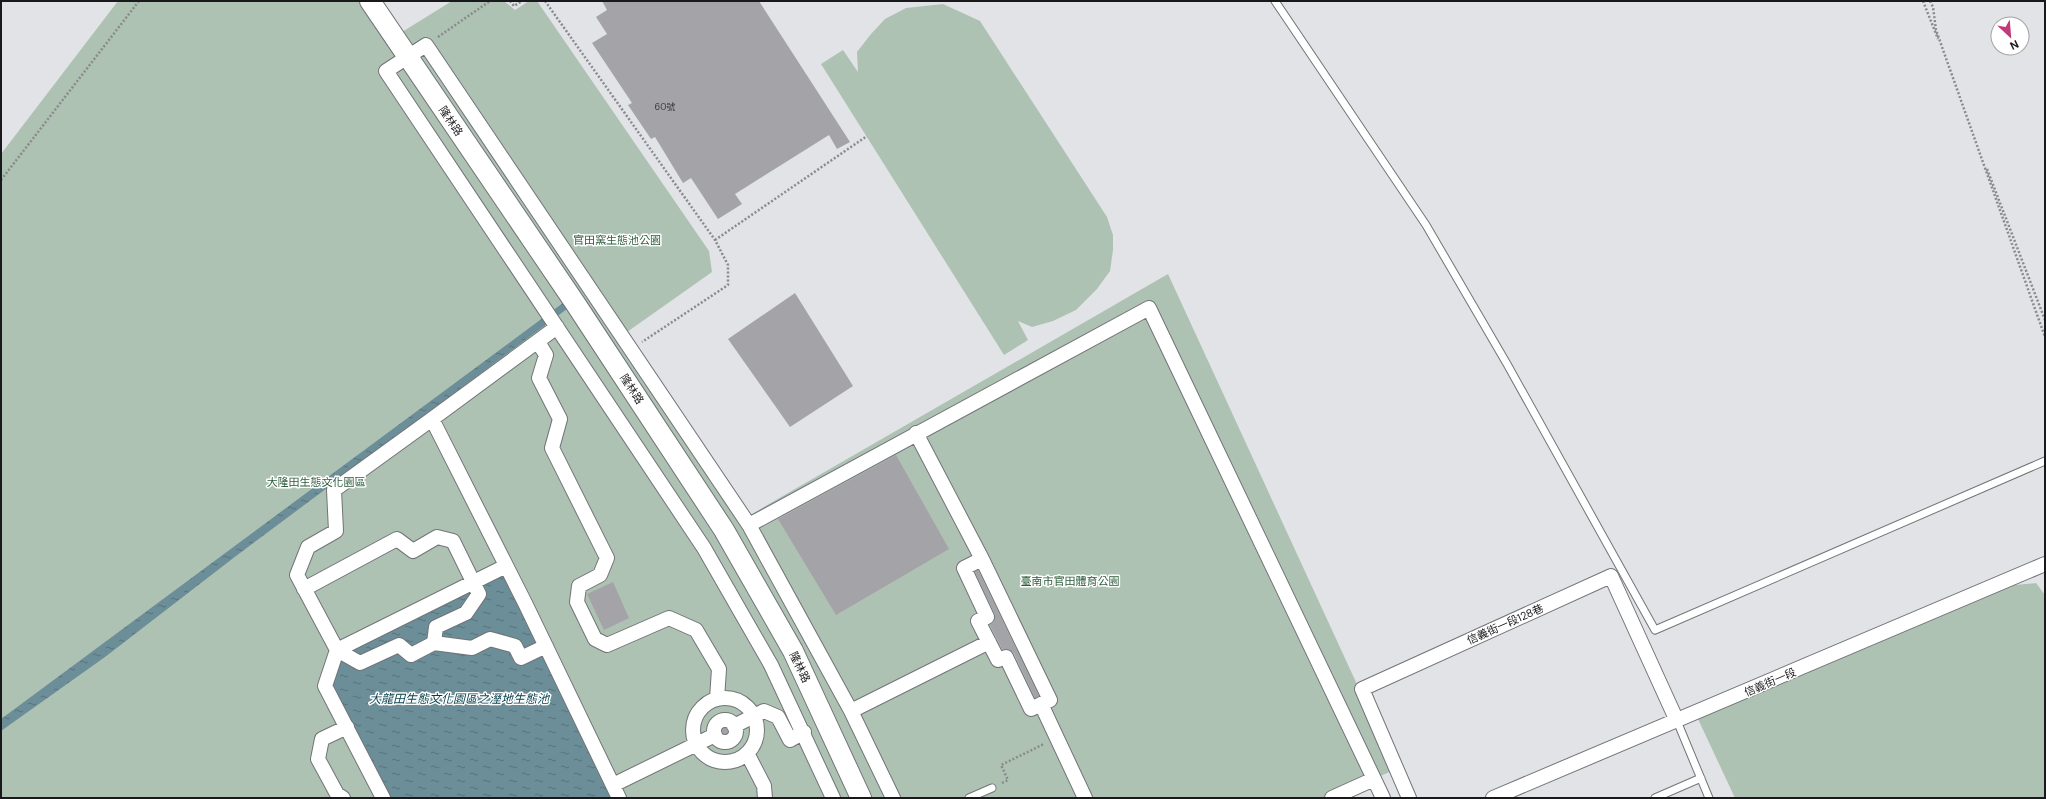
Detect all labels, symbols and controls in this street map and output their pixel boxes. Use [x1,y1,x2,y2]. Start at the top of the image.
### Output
north arrow [1990,16,2030,56]
text: N [2008,37,2021,53]
house number: 60號 [655,101,675,113]
street label: 隆林路 [436,103,466,139]
park label: 官田窯生態池公園 [573,233,661,247]
street label: 隆林路 [617,371,647,407]
park label: 大隆田生態文化園區 [267,475,366,489]
park label: 臺南市官田體育公園 [1021,574,1120,588]
street label: 信義街一段128巷 [1465,601,1545,647]
street label: 隆林路 [786,649,814,685]
street label: 信義街一段 [1742,665,1798,699]
water label: 大龍田生態文化園區之溼地生態池 [369,691,551,707]

